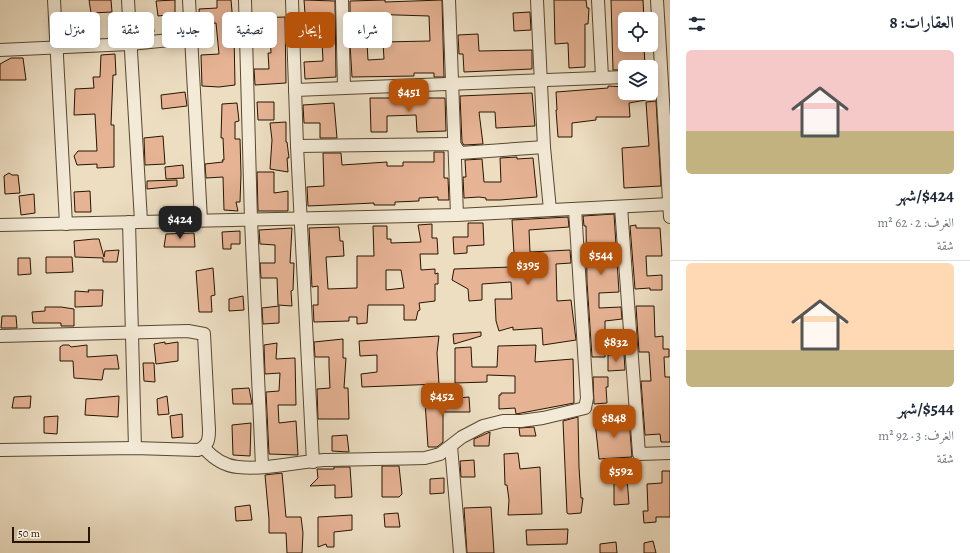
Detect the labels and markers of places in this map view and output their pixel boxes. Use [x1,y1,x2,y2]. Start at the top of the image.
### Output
pin: $451 [385,79,433,113]
pin: $424 [156,206,204,240]
pin: $544 [577,242,625,276]
pin: $395 [504,252,552,286]
pin: $832 [592,329,640,363]
pin: $452 [418,383,466,417]
pin: $848 [590,405,638,439]
pin: $592 [597,458,645,492]

